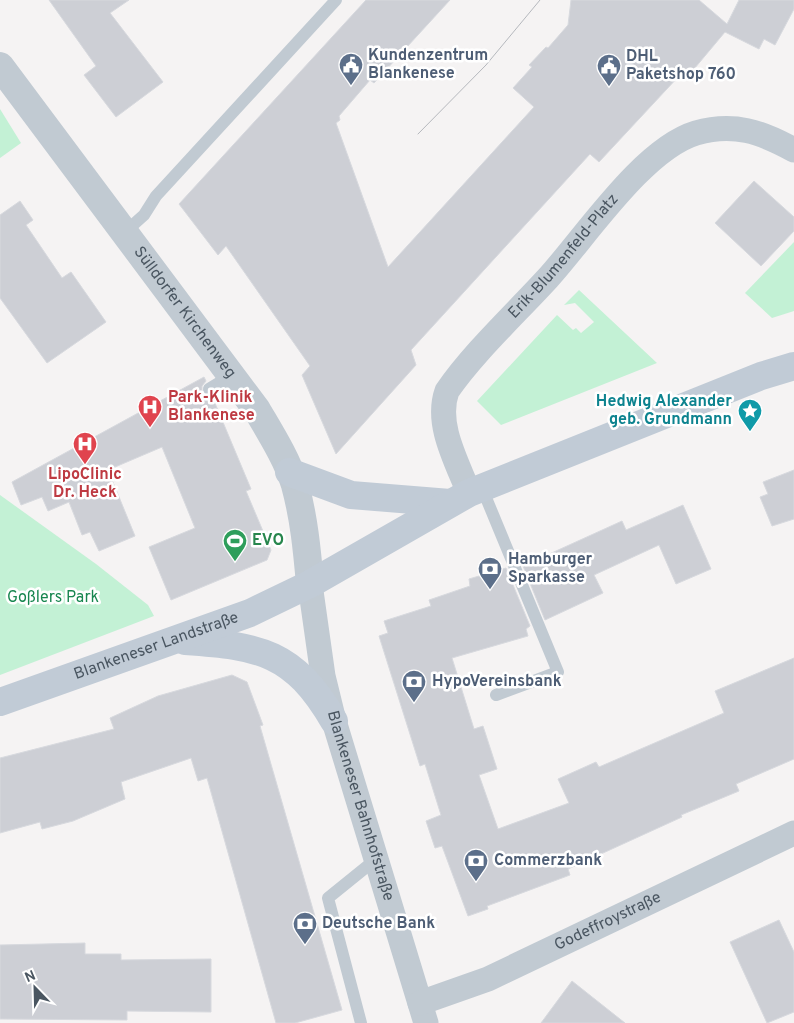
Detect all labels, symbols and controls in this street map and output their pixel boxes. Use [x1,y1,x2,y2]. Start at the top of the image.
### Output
place label: Kundenzentrum Blankenese [368,46,488,84]
place label: DHL Paketshop 760 [626,47,736,85]
public building icon: Kundenzentrum Blankenese [338,52,364,86]
public building icon: DHL Paketshop 760 [596,53,622,87]
street label: Erik-Blumenfeld-Platz [504,190,623,323]
street label: Sülldorfer Kirchenweg [129,243,240,383]
place label: Park-Klinik Blankenese [168,388,255,426]
place label: Hedwig Alexander geb. Grundmann [596,392,732,430]
hospital icon: Park-Klinik Blankenese [137,394,163,428]
place icon: Hedwig Alexander geb. Grundmann [737,398,763,432]
hospital icon: LipoClinic Dr. Heck [72,431,98,465]
place label: LipoClinic Dr. Heck [48,465,122,503]
sports icon: EVO [222,528,248,562]
place label: EVO [252,531,284,551]
place label: Hamburger Sparkasse [508,550,593,588]
bank icon: Hamburger Sparkasse [477,556,503,590]
park label: Goßlers Park [7,588,99,608]
street label: Blankeneser Landstraße [71,608,241,685]
bank icon: HypoVereinsbank [401,669,427,703]
place label: HypoVereinsbank [432,672,562,692]
street label: Blankeneser Bahnhofstraße [322,709,398,903]
bank icon: Commerzbank [463,848,489,882]
place label: Commerzbank [494,851,602,871]
street label: Godeffroystraße [551,888,665,956]
bank icon: Deutsche Bank [292,911,318,945]
place label: Deutsche Bank [322,914,435,934]
north arrow [10,963,60,1013]
text: N [23,968,38,987]

